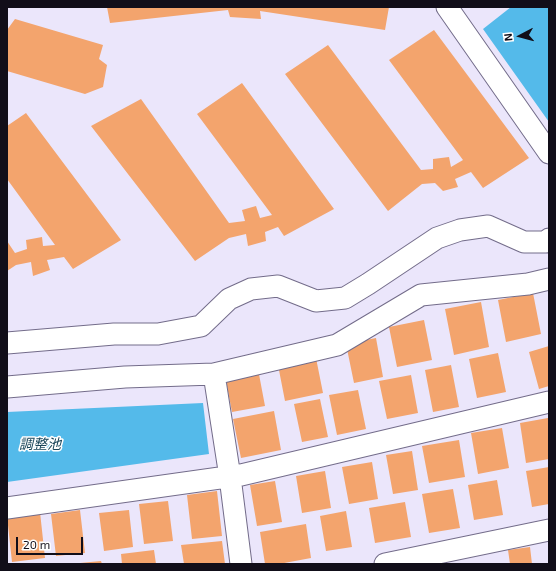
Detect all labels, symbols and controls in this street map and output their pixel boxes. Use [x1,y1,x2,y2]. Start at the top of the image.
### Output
north arrow [500,16,540,56]
text: N [501,33,514,42]
water label: 調整池 [19,436,61,452]
scale bar [18,529,85,555]
text: 20 m [23,537,50,551]

